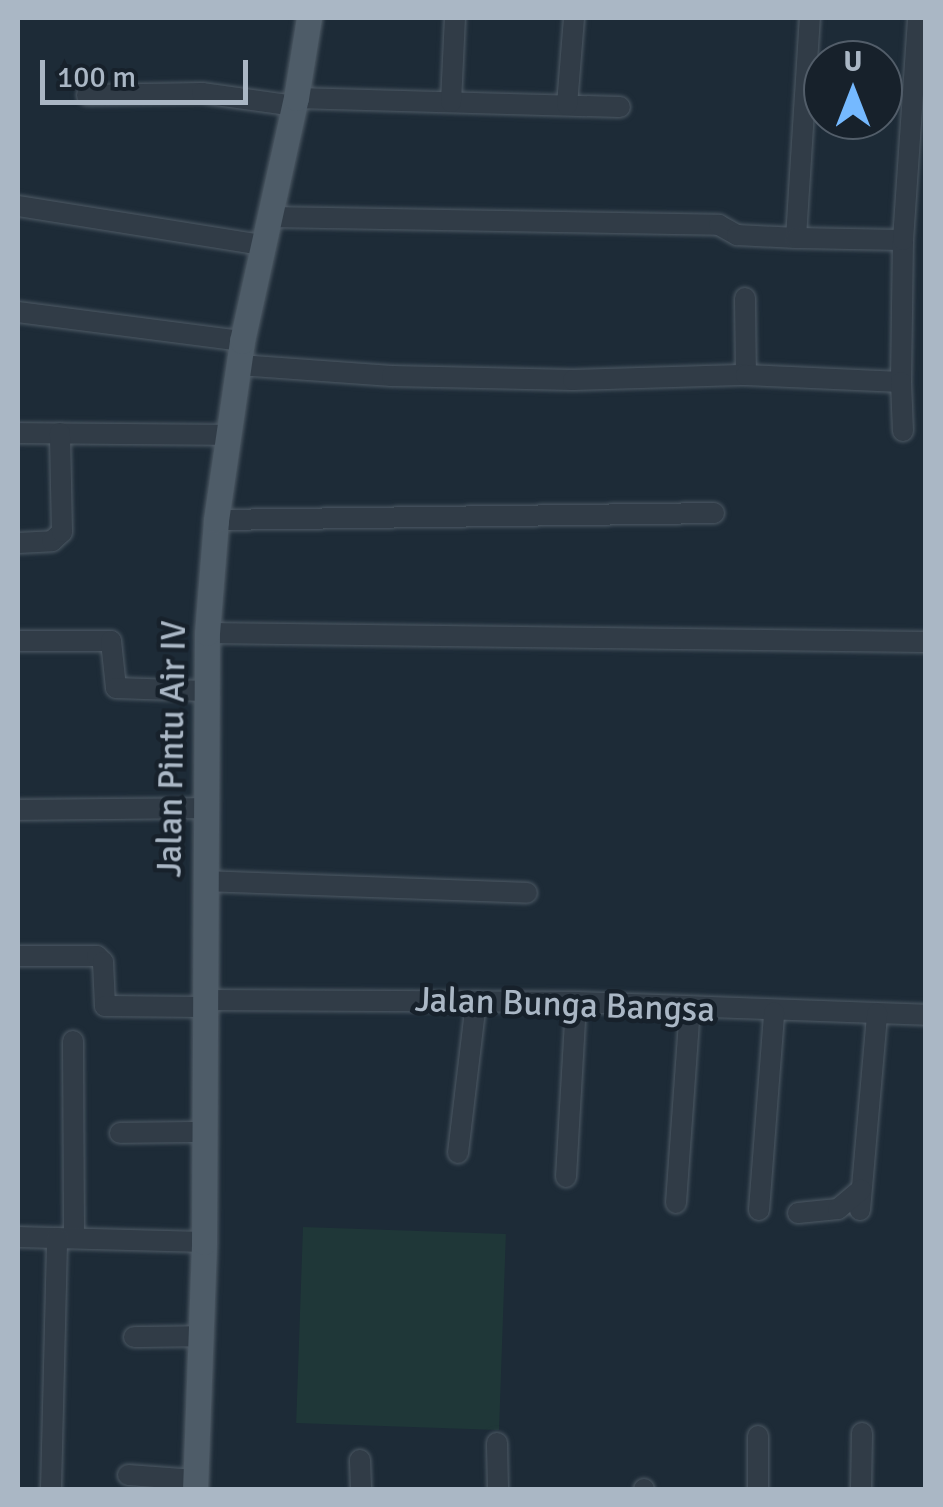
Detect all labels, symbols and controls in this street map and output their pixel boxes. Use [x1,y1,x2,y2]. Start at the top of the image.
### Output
scale bar [45,40,252,102]
north arrow [803,40,903,140]
text: U [844,45,862,79]
text: 100 m [57,59,136,96]
street label: Jalan Pintu Air IV [149,620,195,878]
street label: Jalan Bunga Bangsa [414,979,716,1031]

